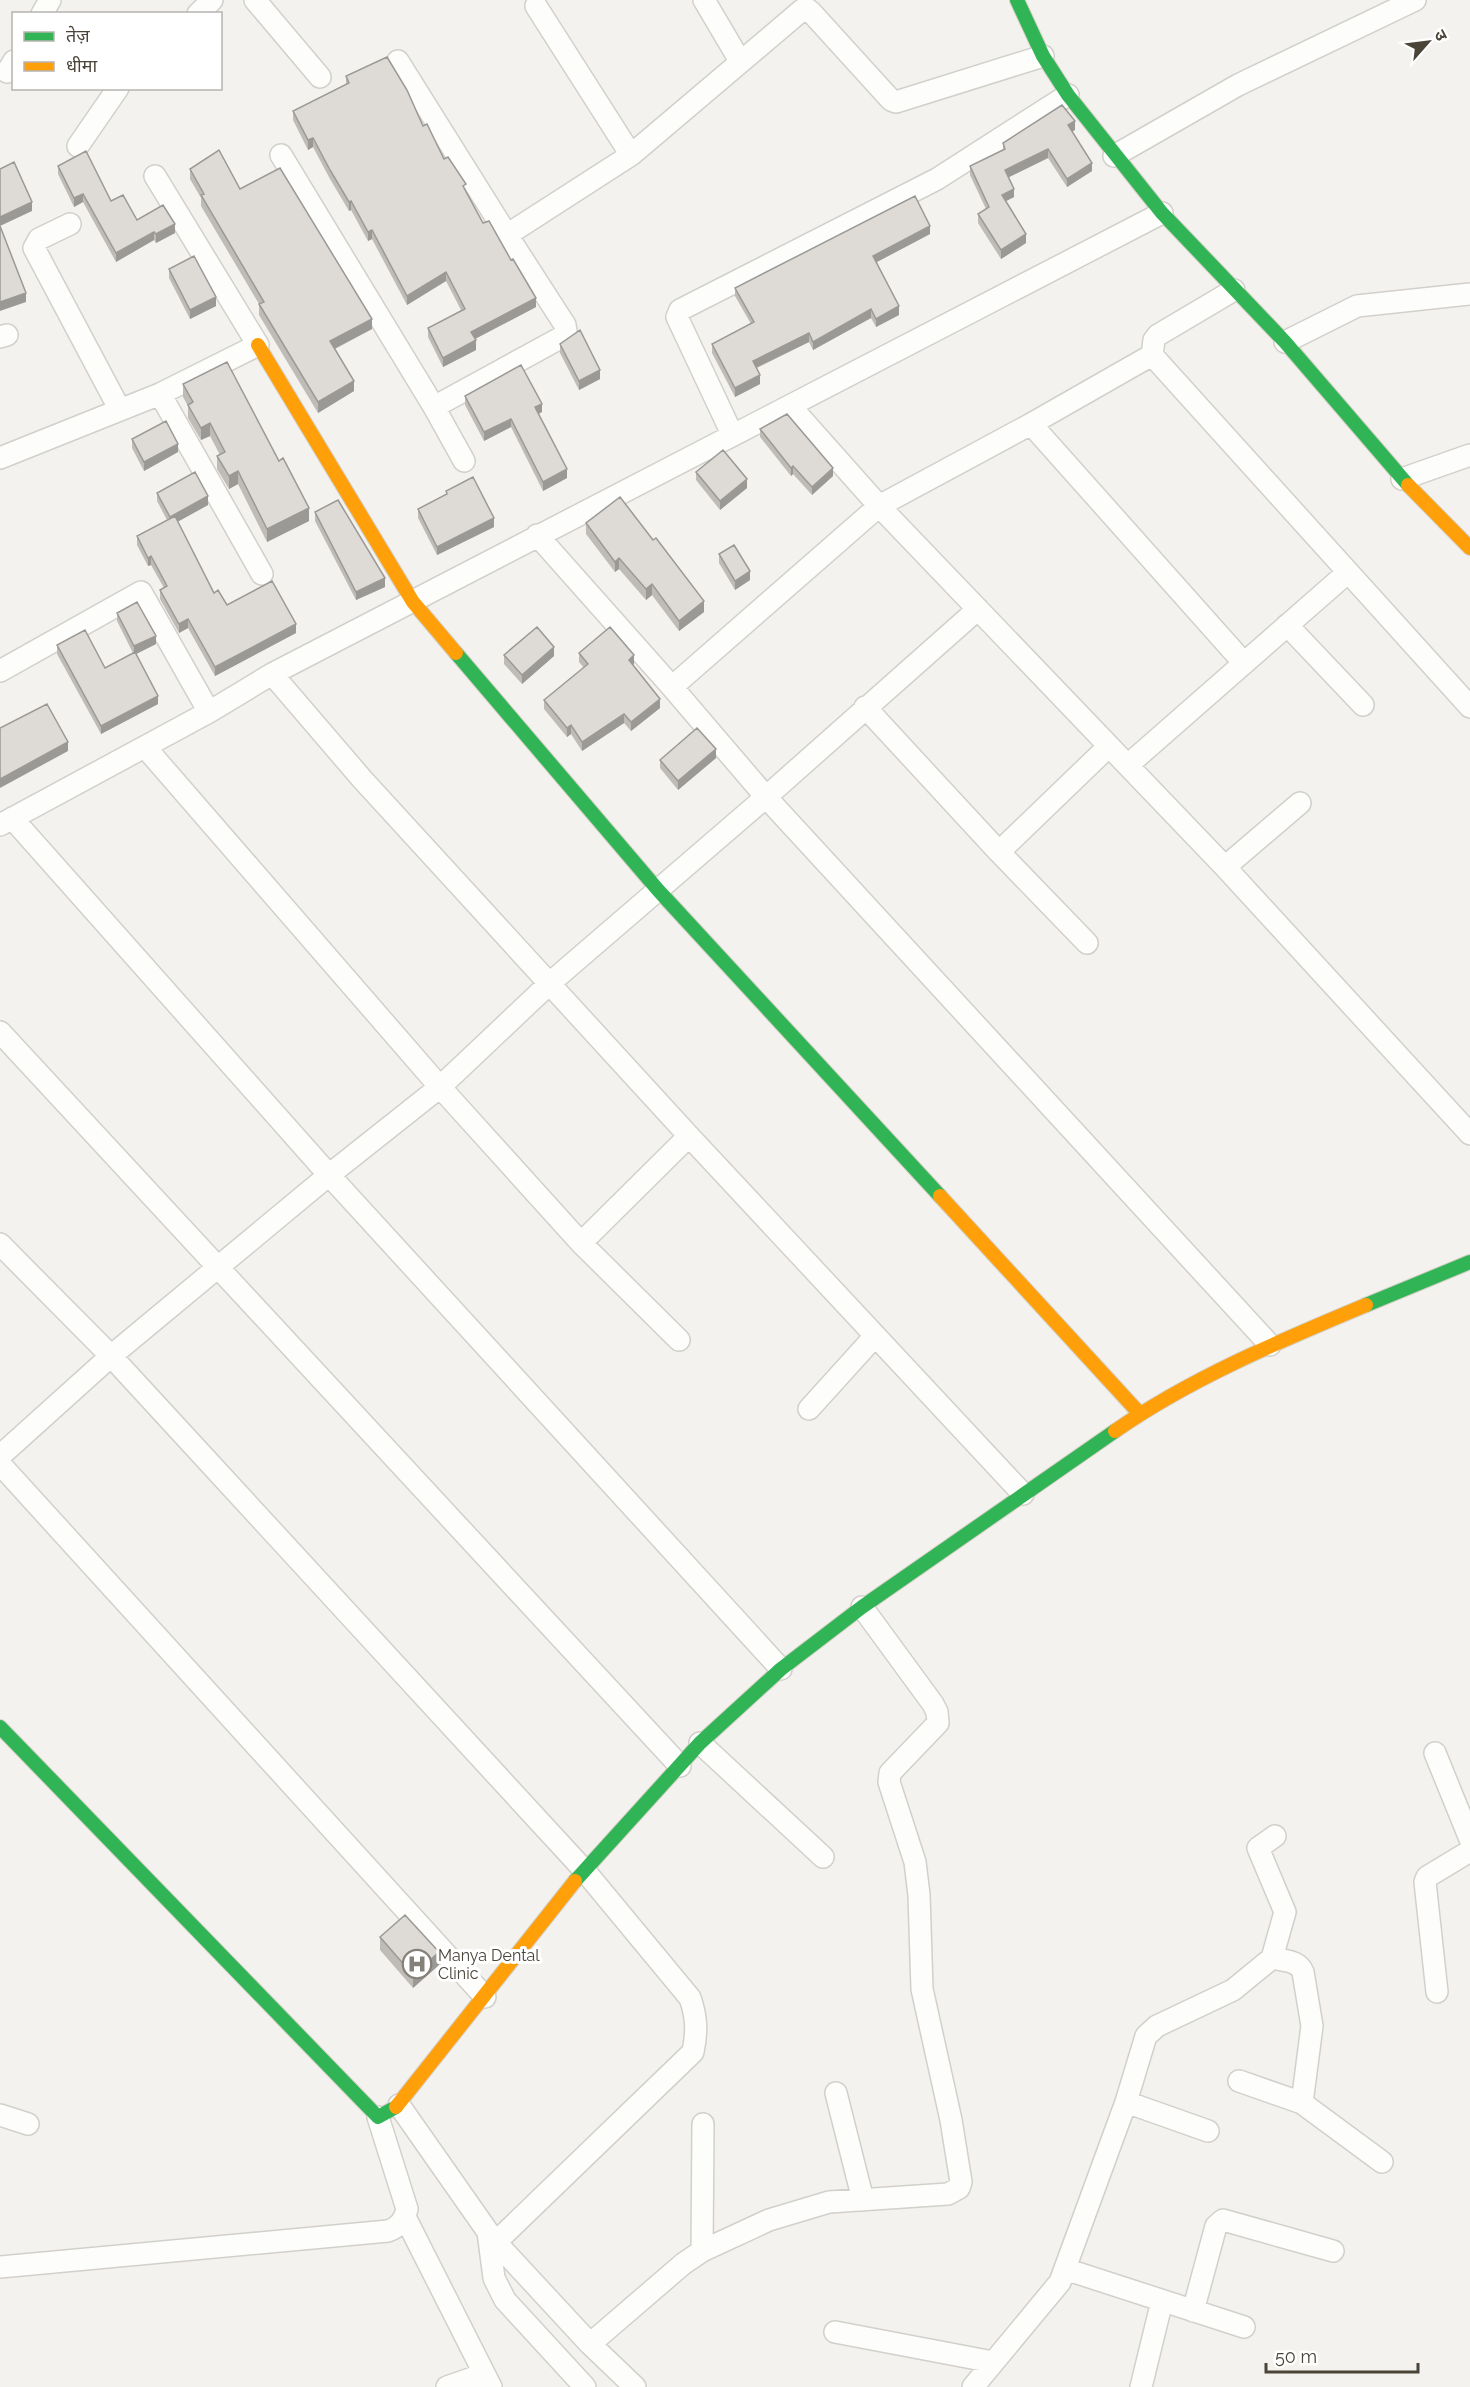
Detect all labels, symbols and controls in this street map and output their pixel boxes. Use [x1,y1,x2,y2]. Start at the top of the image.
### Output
legend [12,12,222,90]
north arrow [1398,12,1458,72]
text: तेज़ [66,25,90,46]
text: उ [1430,27,1452,44]
text: धीमा [66,55,97,76]
place label: Manya Dental Clinic [438,1946,540,1983]
hospital icon: Manya Dental Clinic [401,1948,433,1980]
scale bar [1266,2336,1418,2374]
text: 50 m [1275,2346,1317,2367]

